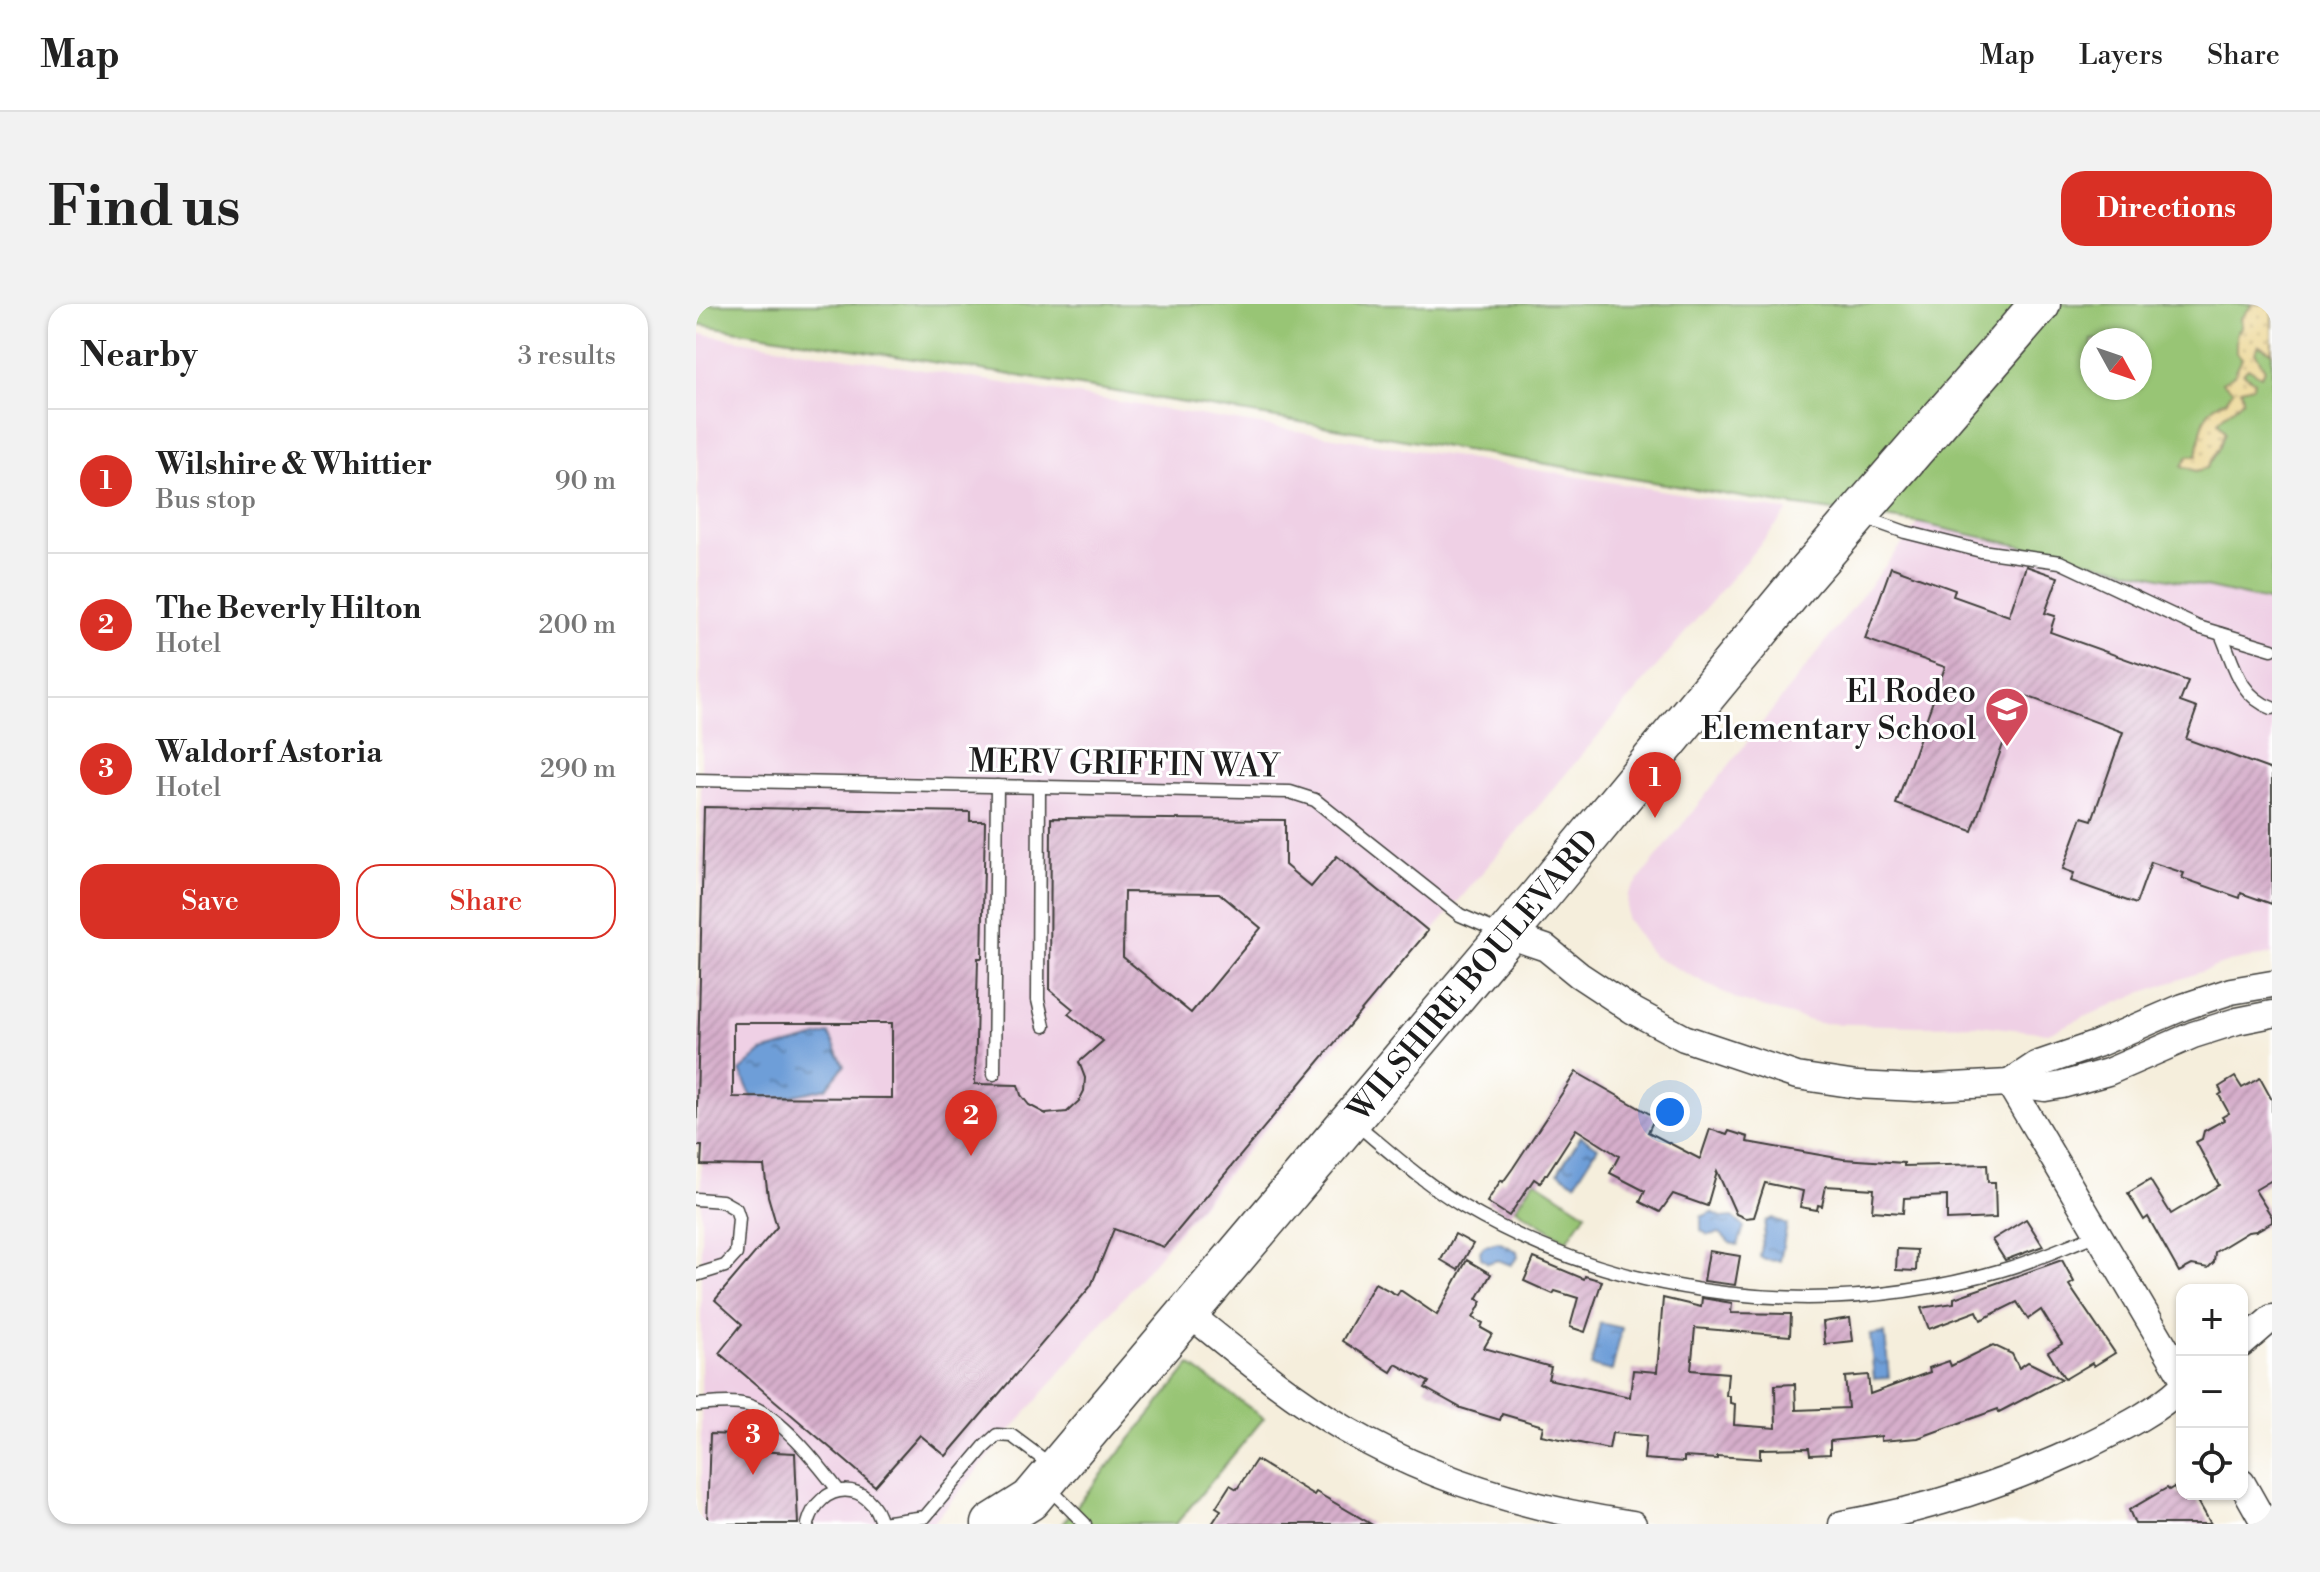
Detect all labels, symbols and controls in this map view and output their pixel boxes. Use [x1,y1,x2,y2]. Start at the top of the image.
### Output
text: Map [40,32,120,79]
text: Map [1980,38,2035,73]
text: Layers [2079,38,2163,73]
text: Share [2207,38,2280,73]
button: Directions [2061,171,2272,246]
text: Find us [48,173,241,243]
north arrow [2080,328,2152,400]
text: Nearby [80,335,198,377]
text: 3 results [518,340,616,372]
text: Wilshire & Whittier [156,446,432,484]
text: 1 [100,465,112,497]
text: 90 m [555,465,616,497]
text: Bus stop [156,484,256,516]
text: The Beverly Hilton [156,590,421,628]
text: 2 [98,609,114,641]
text: 200 m [539,609,616,641]
text: Hotel [156,628,221,660]
place label: El Rodeo Elementary School [1701,672,1977,749]
school or university icon: El Rodeo Elementary School [1983,685,2031,748]
text: Waldorf Astoria [156,734,382,772]
street label: MERV GRIFFIN WAY [968,741,1282,787]
pin: 1 [1629,752,1681,818]
text: 3 [98,753,114,785]
text: 290 m [540,753,616,785]
text: Hotel [156,772,221,804]
street label: WILSHIRE BOULEVARD [1339,821,1608,1131]
button: Save [80,864,340,939]
button: Share [356,864,616,939]
pin: 2 [945,1090,997,1156]
your location [1650,1092,1690,1132]
map controls [2176,1284,2248,1500]
button: + [2176,1284,2248,1356]
button: − [2176,1356,2248,1428]
pin: 3 [727,1409,779,1475]
button: locate [2176,1428,2248,1500]

